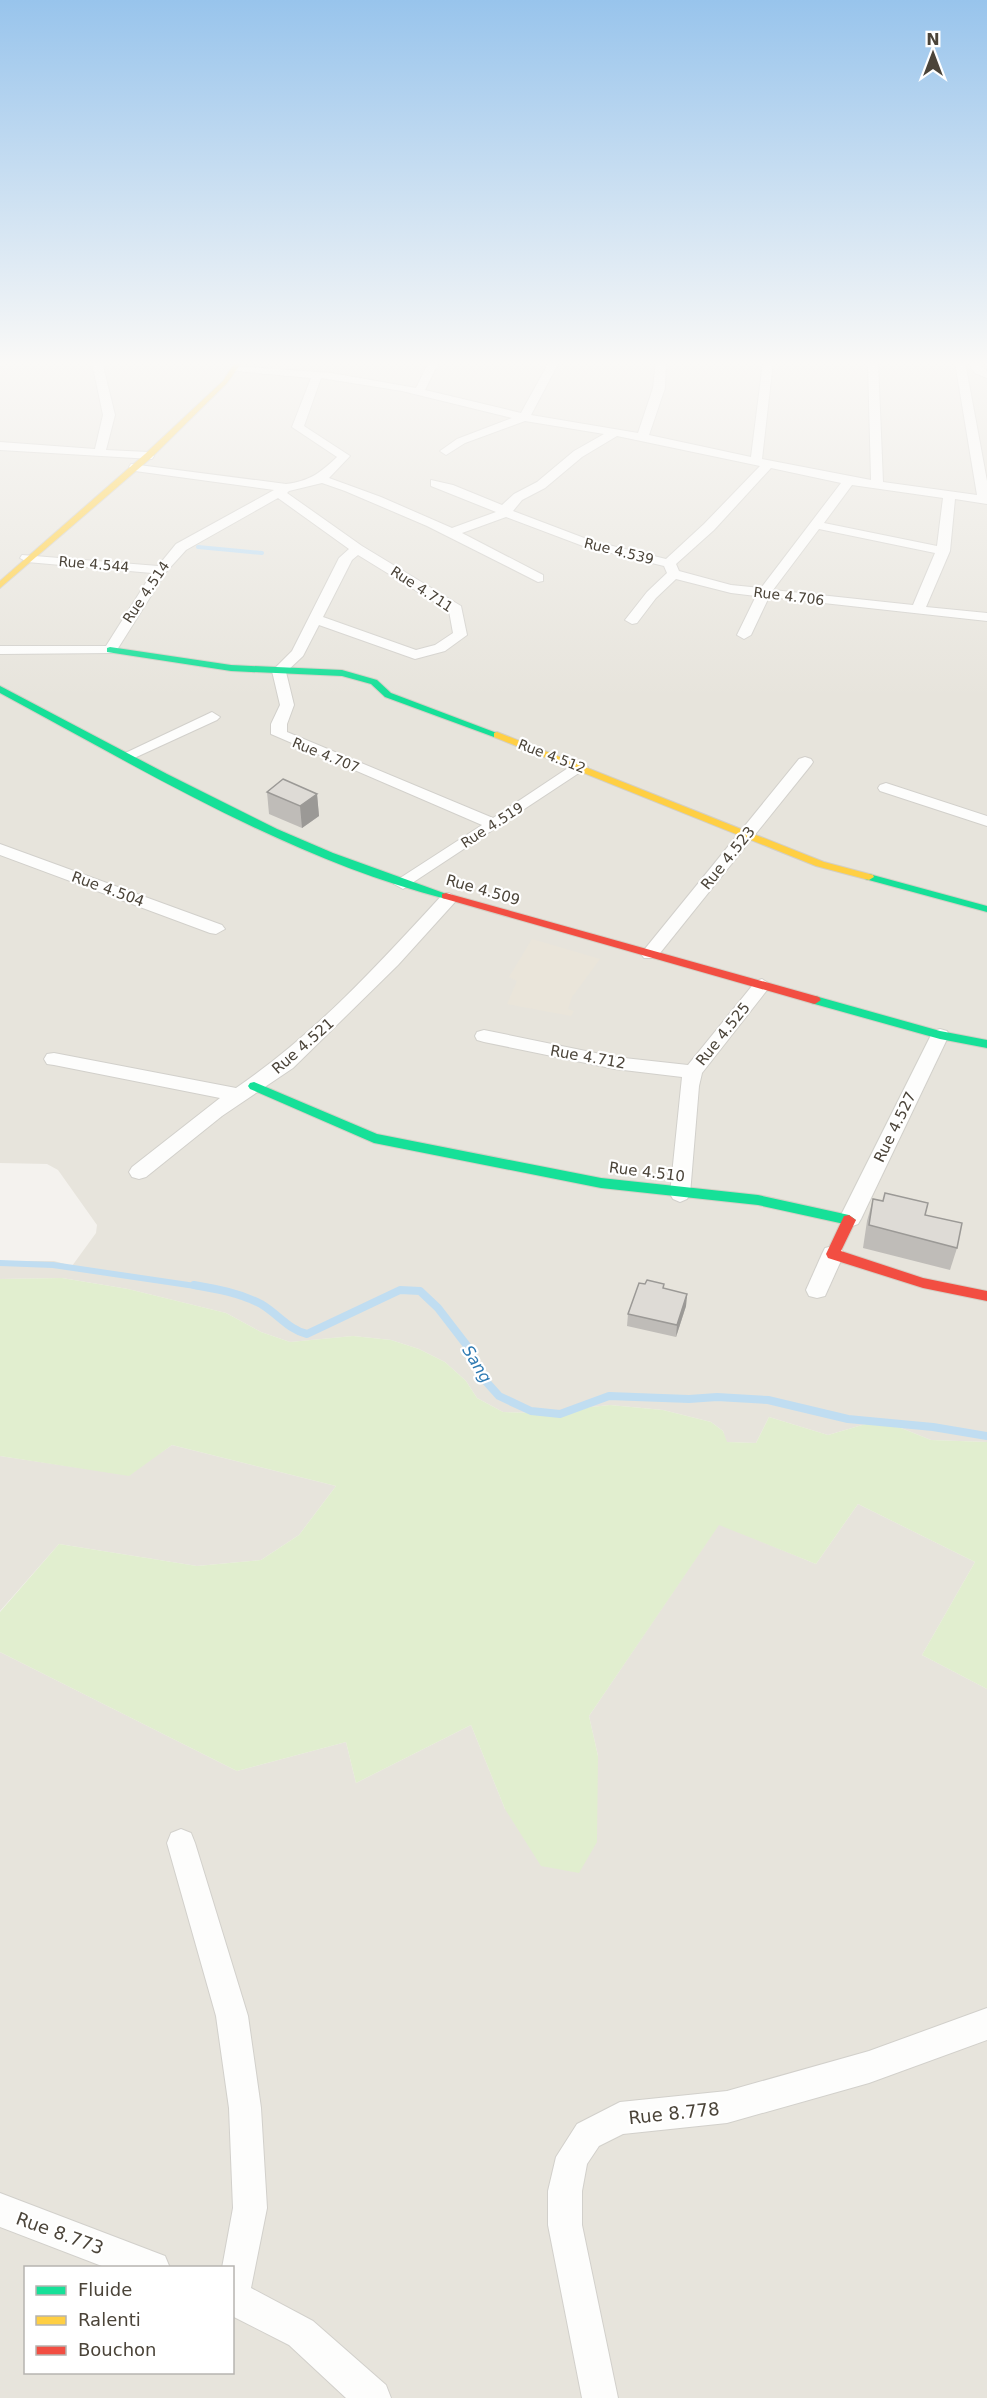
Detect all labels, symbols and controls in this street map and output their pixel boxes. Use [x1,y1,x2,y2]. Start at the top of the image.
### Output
north arrow [903,24,963,84]
text: N [926,30,940,49]
street label: Rue 4.539 [583,535,655,567]
street label: Rue 4.544 [58,553,130,575]
street label: Rue 4.514 [119,558,173,626]
street label: Rue 4.711 [388,563,456,615]
street label: Rue 4.706 [753,584,825,608]
street label: Rue 4.707 [290,734,362,776]
street label: Rue 4.512 [516,736,588,776]
street label: Rue 4.519 [458,799,526,851]
street label: Rue 4.523 [697,823,759,893]
street label: Rue 4.504 [69,868,147,910]
street label: Rue 4.509 [444,871,522,909]
street label: Rue 4.525 [692,999,754,1069]
street label: Rue 4.521 [268,1014,338,1078]
street label: Rue 4.712 [549,1042,627,1072]
street label: Rue 4.527 [870,1089,920,1165]
street label: Rue 4.510 [608,1158,686,1186]
water label: Sang [458,1342,496,1386]
street label: Rue 8.778 [627,2098,721,2128]
street label: Rue 8.773 [13,2207,107,2259]
legend [24,2266,234,2374]
text: Fluide [78,2279,132,2300]
text: Ralenti [78,2309,141,2330]
text: Bouchon [78,2339,157,2360]

